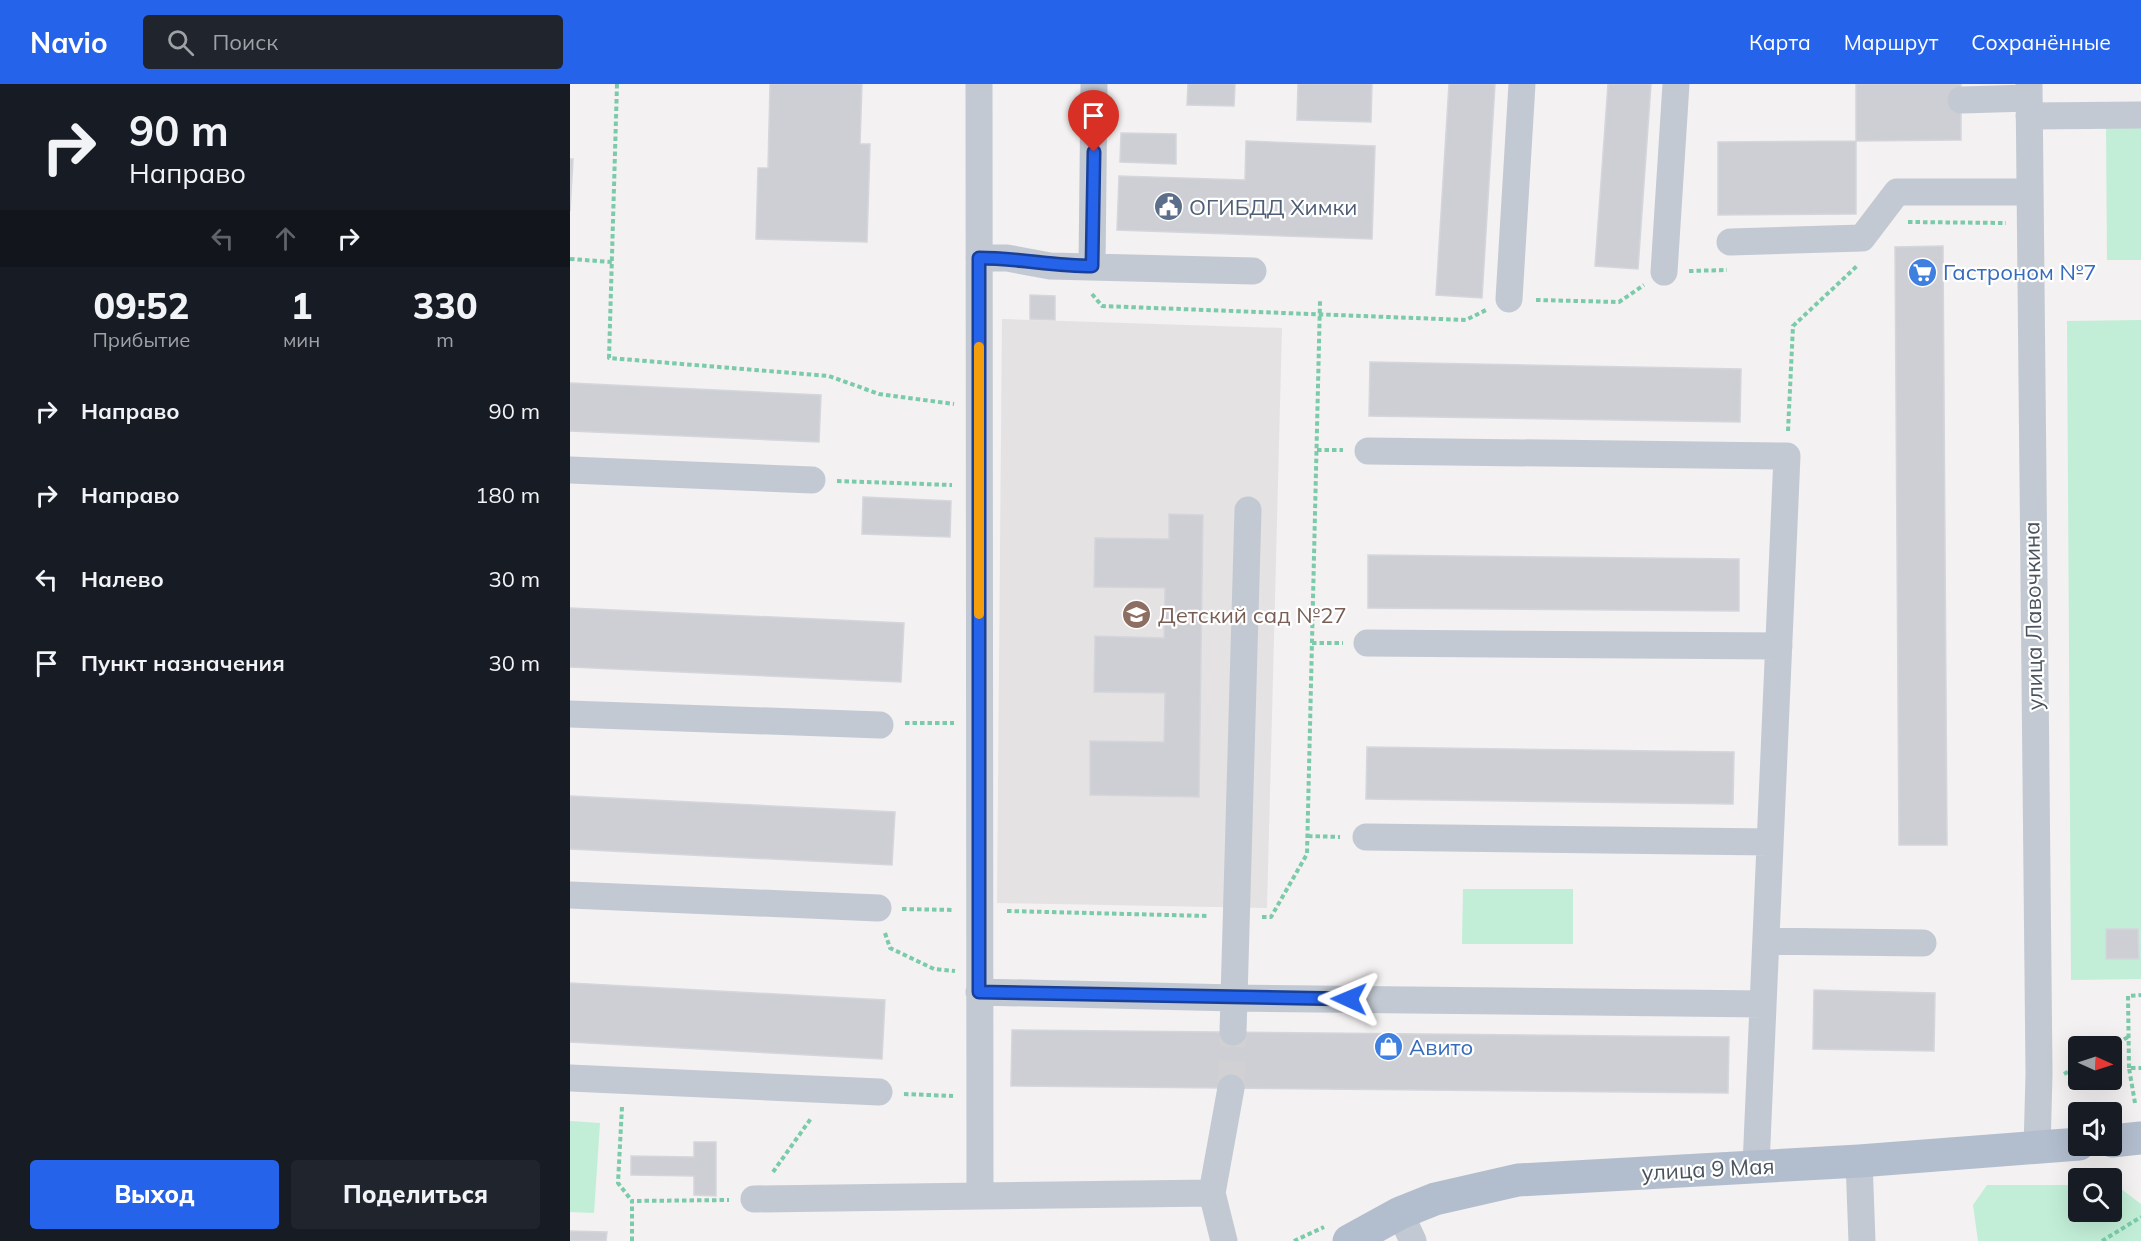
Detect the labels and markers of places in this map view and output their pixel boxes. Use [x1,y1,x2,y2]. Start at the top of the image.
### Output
pin [1068,90,1119,152]
public building icon: ОГИБДД Химки [1152,191,1184,223]
place label: ОГИБДД Химки [1189,193,1357,221]
supermarket icon: Гастроном №7 [1906,256,1938,288]
place label: Гастроном №7 [1943,258,2097,286]
school or university icon: Детский сад №27 [1121,599,1153,631]
place label: Детский сад №27 [1158,601,1347,629]
shop icon: Авито [1372,1031,1404,1063]
place label: Авито [1409,1033,1473,1061]

